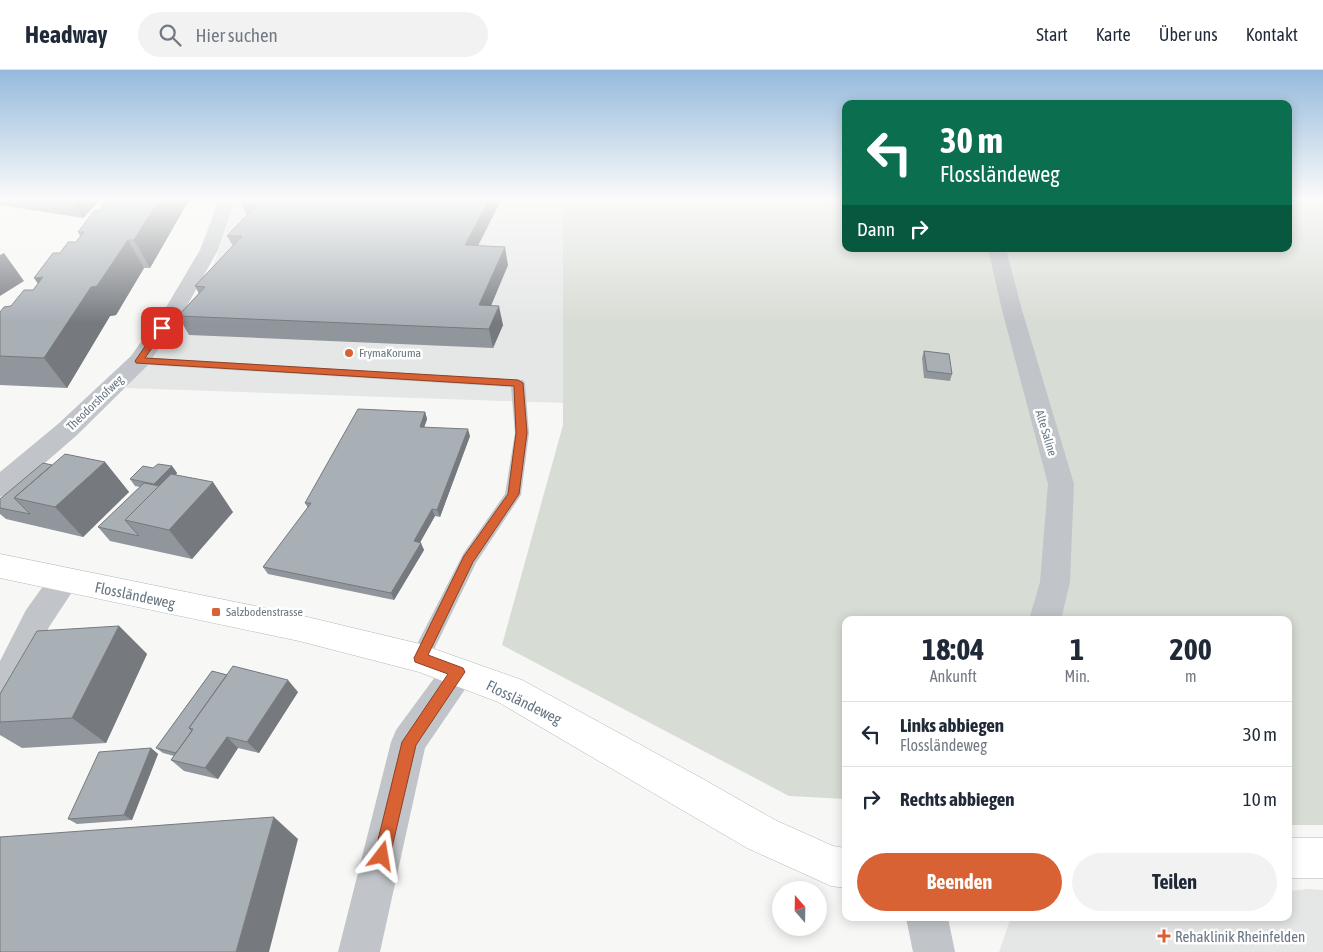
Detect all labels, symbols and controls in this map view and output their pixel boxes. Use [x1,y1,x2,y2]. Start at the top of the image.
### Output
search box [138,12,488,57]
text: Headway [25,21,108,48]
icon: search [156,21,184,49]
text: Hier suchen [196,24,278,46]
text: Start [1036,24,1068,45]
text: Karte [1096,24,1131,45]
text: Über uns [1159,24,1218,45]
text: Kontakt [1246,24,1298,45]
icon: left [857,120,922,185]
text: 30 m [940,120,1003,160]
text: Flossländeweg [940,161,1060,187]
icon: right [905,215,933,243]
text: Dann [857,218,895,240]
pin [141,307,183,349]
icon: arrive [148,314,176,342]
place label: FrymaKoruma [359,346,421,360]
marker: FrymaKoruma [343,347,355,359]
street label: Theodorshofweg [64,372,127,434]
street label: Alte Saline [1032,408,1060,458]
street label: Flossländeweg [93,578,177,612]
place label: Salzbodenstrasse [226,605,303,619]
marker: Salzbodenstrasse [210,606,222,618]
text: 18:04 [922,632,984,666]
text: 1 [1070,632,1084,666]
text: 200 [1170,632,1212,666]
text: Ankunft [930,667,977,685]
text: Min. [1065,667,1090,685]
text: m [1185,667,1197,685]
street label: Flossländeweg [484,676,565,728]
text: Links abbiegen [900,714,1004,736]
icon: left [857,720,885,748]
text: 30 m [1243,723,1277,745]
text: Flossländeweg [900,736,987,754]
icon: right [857,785,885,813]
text: Rechts abbiegen [900,788,1015,810]
text: 10 m [1243,788,1277,810]
position arrow [355,829,407,881]
button: Beenden [857,853,1062,911]
button: Teilen [1072,853,1277,911]
north arrow [772,881,828,936]
map controls [772,881,827,936]
place label: Rehaklinik Rheinfelden [1175,928,1305,945]
marker: Rehaklinik Rheinfelden [1157,929,1171,943]

